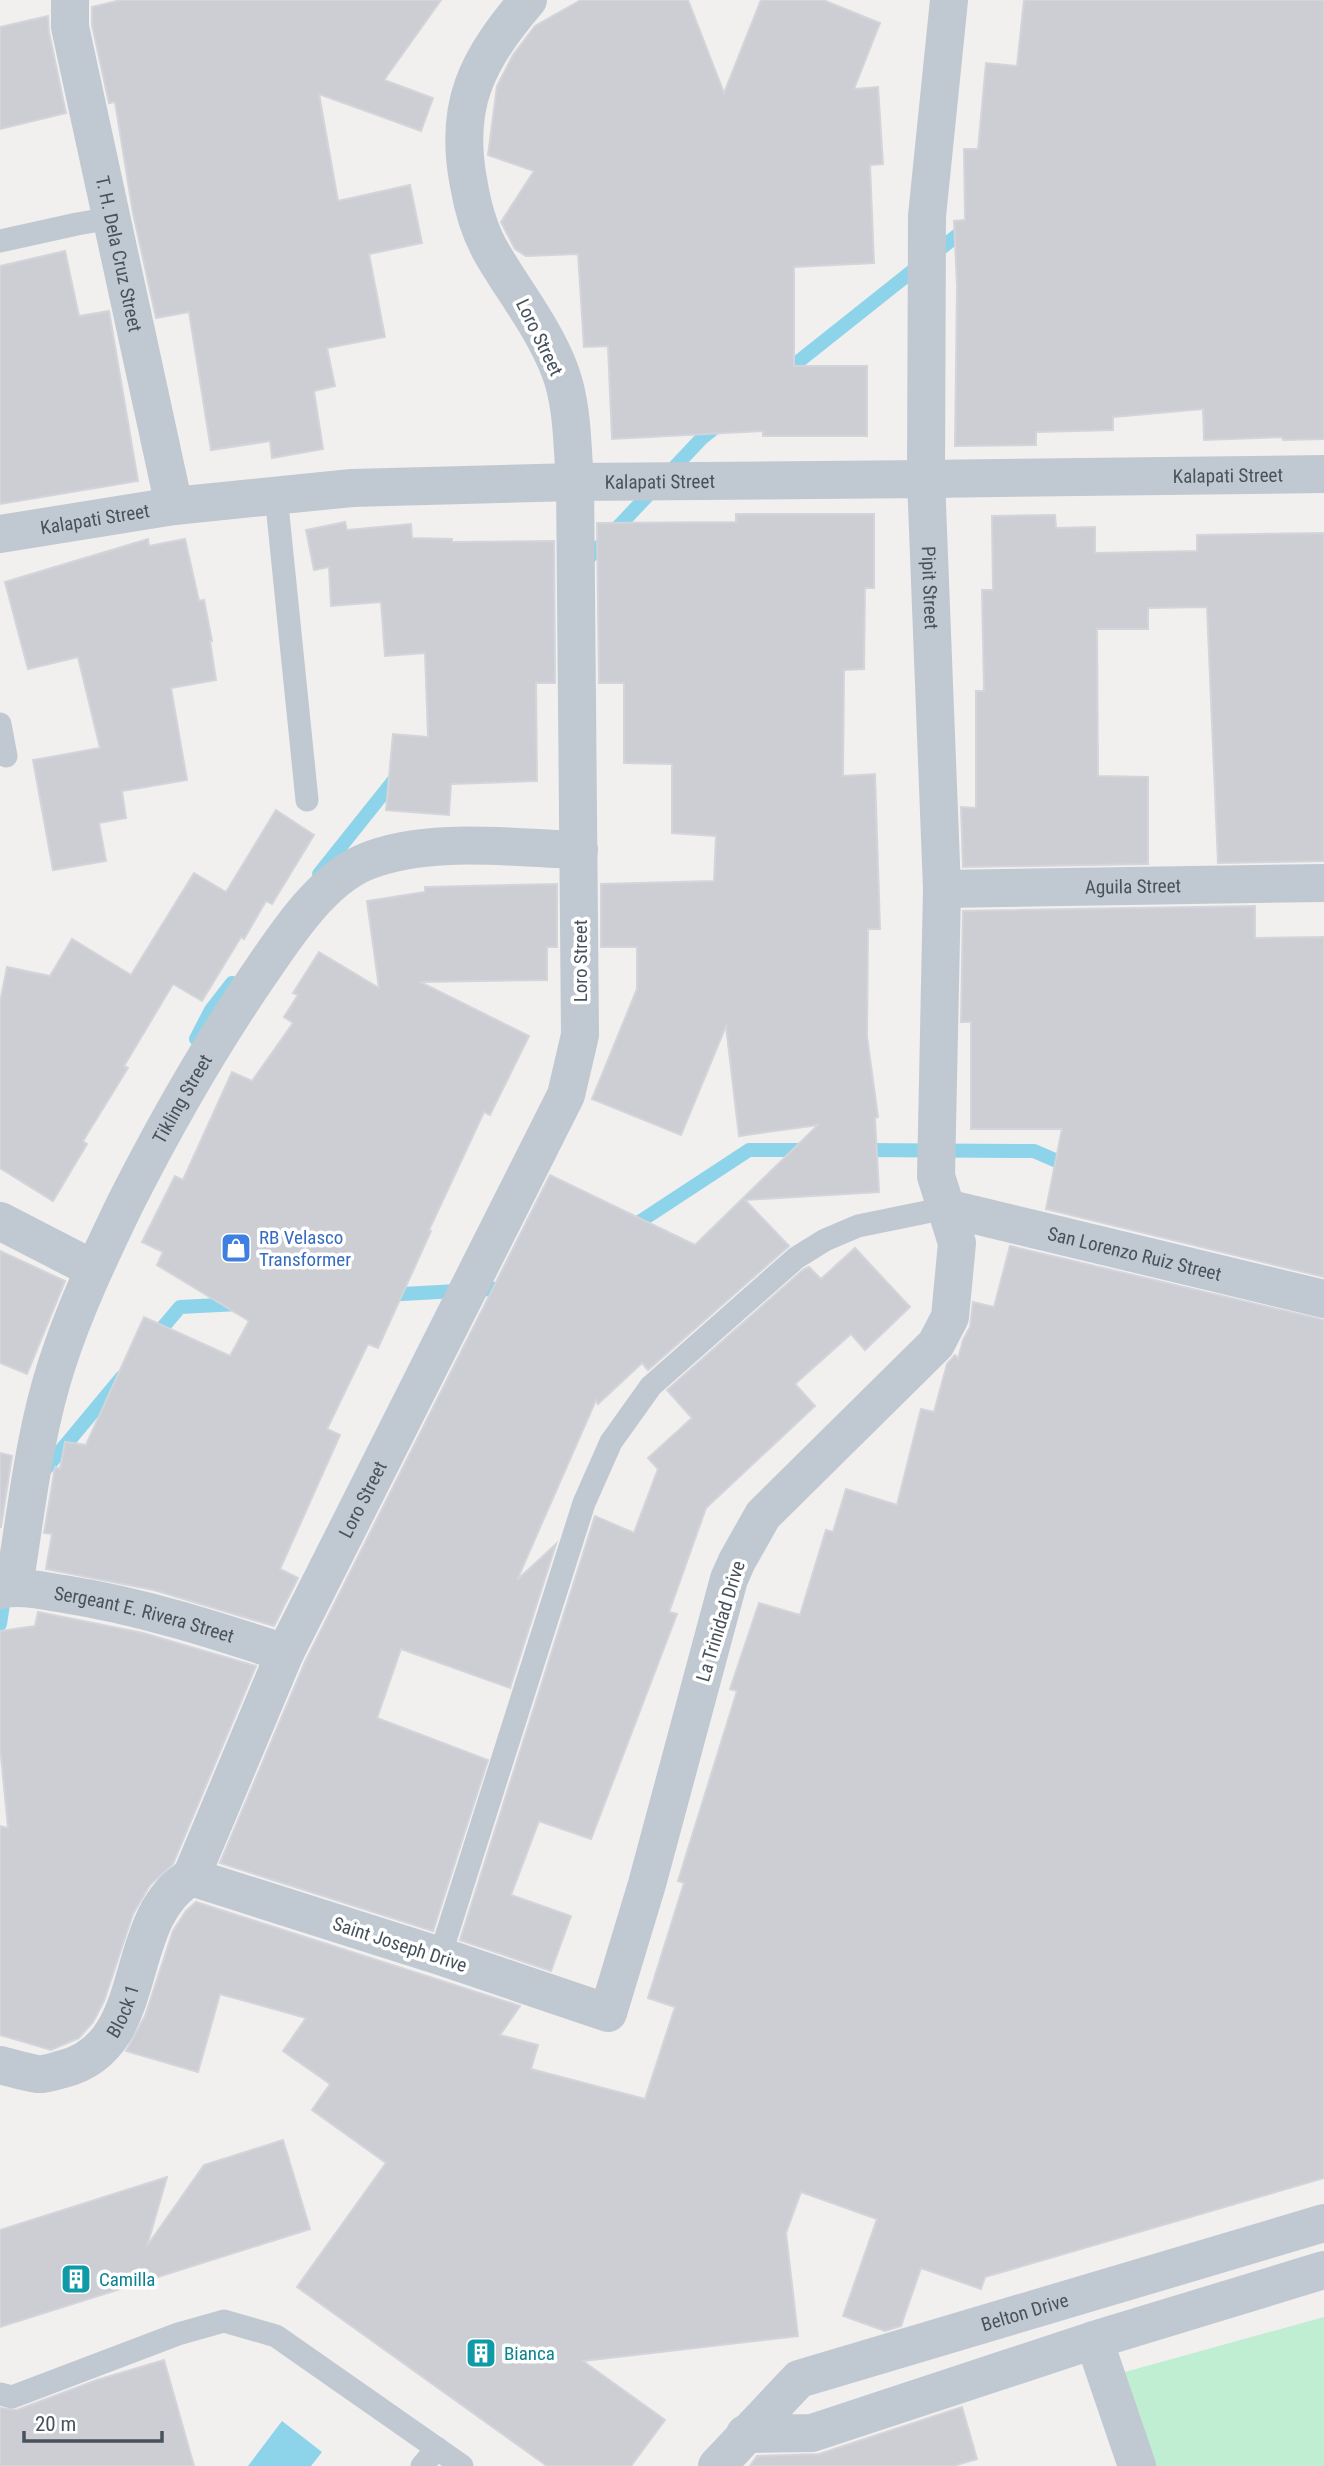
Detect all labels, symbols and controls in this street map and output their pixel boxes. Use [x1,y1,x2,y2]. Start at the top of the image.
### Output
street label: T. H. Dela Cruz Street [91,174,147,334]
street label: Loro Street [511,295,568,379]
street label: Kalapati Street [1173,464,1283,488]
street label: Kalapati Street [604,470,715,494]
street label: Kalapati Street [39,499,151,539]
street label: Pipit Street [917,546,943,630]
street label: Aguila Street [1085,874,1181,899]
street label: Loro Street [569,920,592,1002]
street label: Tikling Street [148,1050,217,1148]
street label: San Lorenzo Ruiz Street [1045,1222,1224,1286]
place label: RB Velasco Transformer [259,1226,351,1271]
shop icon: RB Velasco Transformer [219,1231,253,1265]
street label: Loro Street [334,1457,392,1542]
street label: La Trinidad Drive [691,1558,750,1684]
street label: Sergeant E. Rivera Street [52,1582,237,1648]
street label: Saint Joseph Drive [330,1912,470,1977]
street label: Block 1 [102,1982,144,2042]
building icon: Camilla [59,2262,93,2296]
place label: Camilla [99,2268,155,2291]
street label: Belton Drive [978,2289,1071,2336]
building icon: Bianca [464,2336,498,2370]
place label: Bianca [504,2342,555,2365]
scale bar [24,2400,163,2444]
text: 20 m [35,2412,76,2436]

